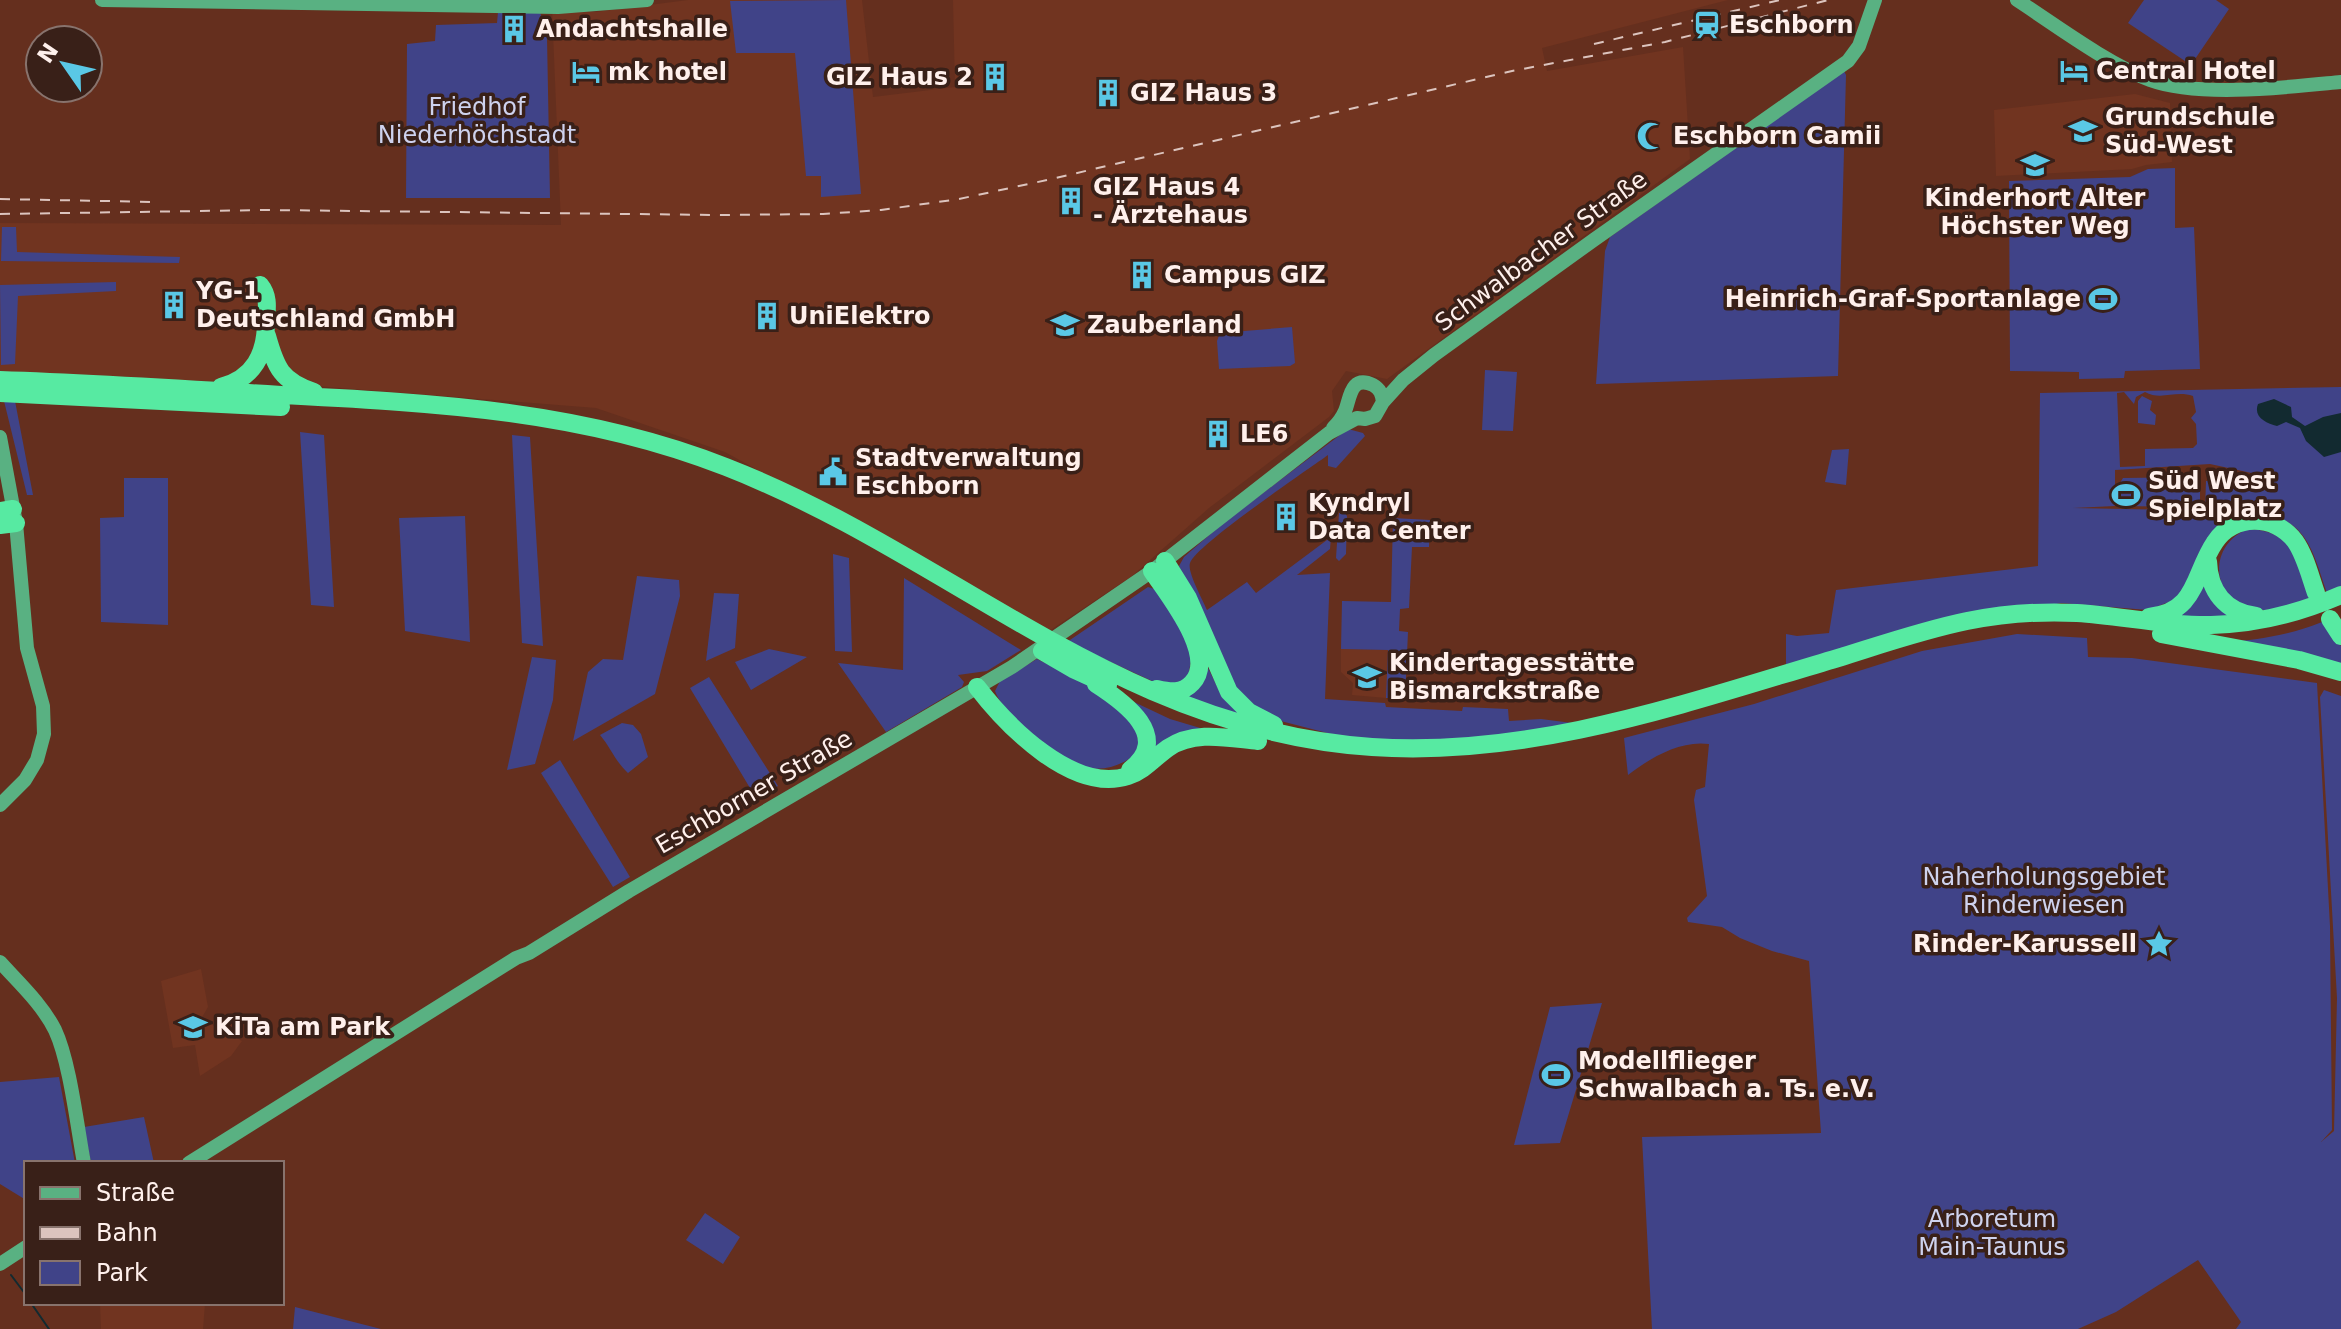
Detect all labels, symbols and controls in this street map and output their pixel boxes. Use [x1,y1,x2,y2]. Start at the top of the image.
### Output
station icon: Eschborn [1692,10,1722,40]
place label: Eschborn [1729,11,1854,39]
building icon: Andachtshalle [499,14,529,44]
place label: Andachtshalle [536,15,728,43]
north arrow [24,24,104,104]
text: N [32,38,63,68]
hotel icon: Central Hotel [2059,56,2089,86]
hotel icon: mk hotel [571,57,601,87]
place label: Central Hotel [2096,57,2276,85]
place label: mk hotel [608,58,727,86]
building icon: GIZ Haus 2 [980,62,1010,92]
place label: GIZ Haus 2 [826,63,973,91]
building icon: GIZ Haus 3 [1093,78,1123,108]
place label: GIZ Haus 3 [1130,79,1277,107]
park label: Friedhof Niederhöchstadt [378,93,576,149]
place label: Grundschule Süd-West [2105,103,2275,159]
school or university icon: Grundschule Süd-West [2068,116,2098,146]
mosque icon: Eschborn Camii [1636,121,1666,151]
place label: Eschborn Camii [1673,122,1881,150]
school or university icon: Kinderhort Alter Höchster Weg [2020,150,2050,180]
street label: Schwalbacher Straße [1430,165,1652,337]
place label: GIZ Haus 4 - Ärztehaus [1093,173,1248,229]
place label: Kinderhort Alter Höchster Weg [1925,184,2146,240]
building icon: GIZ Haus 4 - Ärztehaus [1056,186,1086,216]
building icon: Campus GIZ [1127,260,1157,290]
place label: Campus GIZ [1164,261,1326,289]
place label: YG-1 Deutschland GmbH [195,277,455,333]
sports icon: Heinrich-Graf-Sportanlage [2088,284,2118,314]
place label: Heinrich-Graf-Sportanlage [1725,285,2081,313]
building icon: YG-1 Deutschland GmbH [159,290,189,320]
building icon: UniElektro [752,301,782,331]
place label: UniElektro [789,302,930,330]
school or university icon: Zauberland [1050,310,1080,340]
place label: Zauberland [1087,311,1242,339]
building icon: LE6 [1203,419,1233,449]
place label: LE6 [1240,420,1288,448]
place label: Stadtverwaltung Eschborn [855,444,1082,500]
public building icon: Stadtverwaltung Eschborn [818,457,848,487]
place label: Süd West Spielplatz [2148,467,2282,523]
sports icon: Süd West Spielplatz [2111,480,2141,510]
place label: Kyndryl Data Center [1308,489,1471,545]
building icon: Kyndryl Data Center [1271,502,1301,532]
place label: Kindertagesstätte Bismarckstraße [1389,649,1635,705]
school or university icon: Kindertagesstätte Bismarckstraße [1352,662,1382,692]
street label: Eschborner Straße [651,724,857,860]
park label: Naherholungsgebiet Rinderwiesen [1923,863,2165,919]
place icon: Rinder-Karussell [2144,929,2174,959]
place label: Rinder-Karussell [1913,930,2137,958]
school or university icon: KiTa am Park [178,1012,208,1042]
place label: KiTa am Park [215,1013,391,1041]
place label: Modellflieger Schwalbach a. Ts. e.V. [1578,1047,1875,1103]
sports icon: Modellflieger Schwalbach a. Ts. e.V. [1541,1060,1571,1090]
legend [24,1161,284,1305]
text: Straße [96,1179,175,1207]
park label: Arboretum Main-Taunus [1918,1205,2066,1261]
text: Bahn [96,1219,158,1247]
text: Park [96,1259,148,1287]

